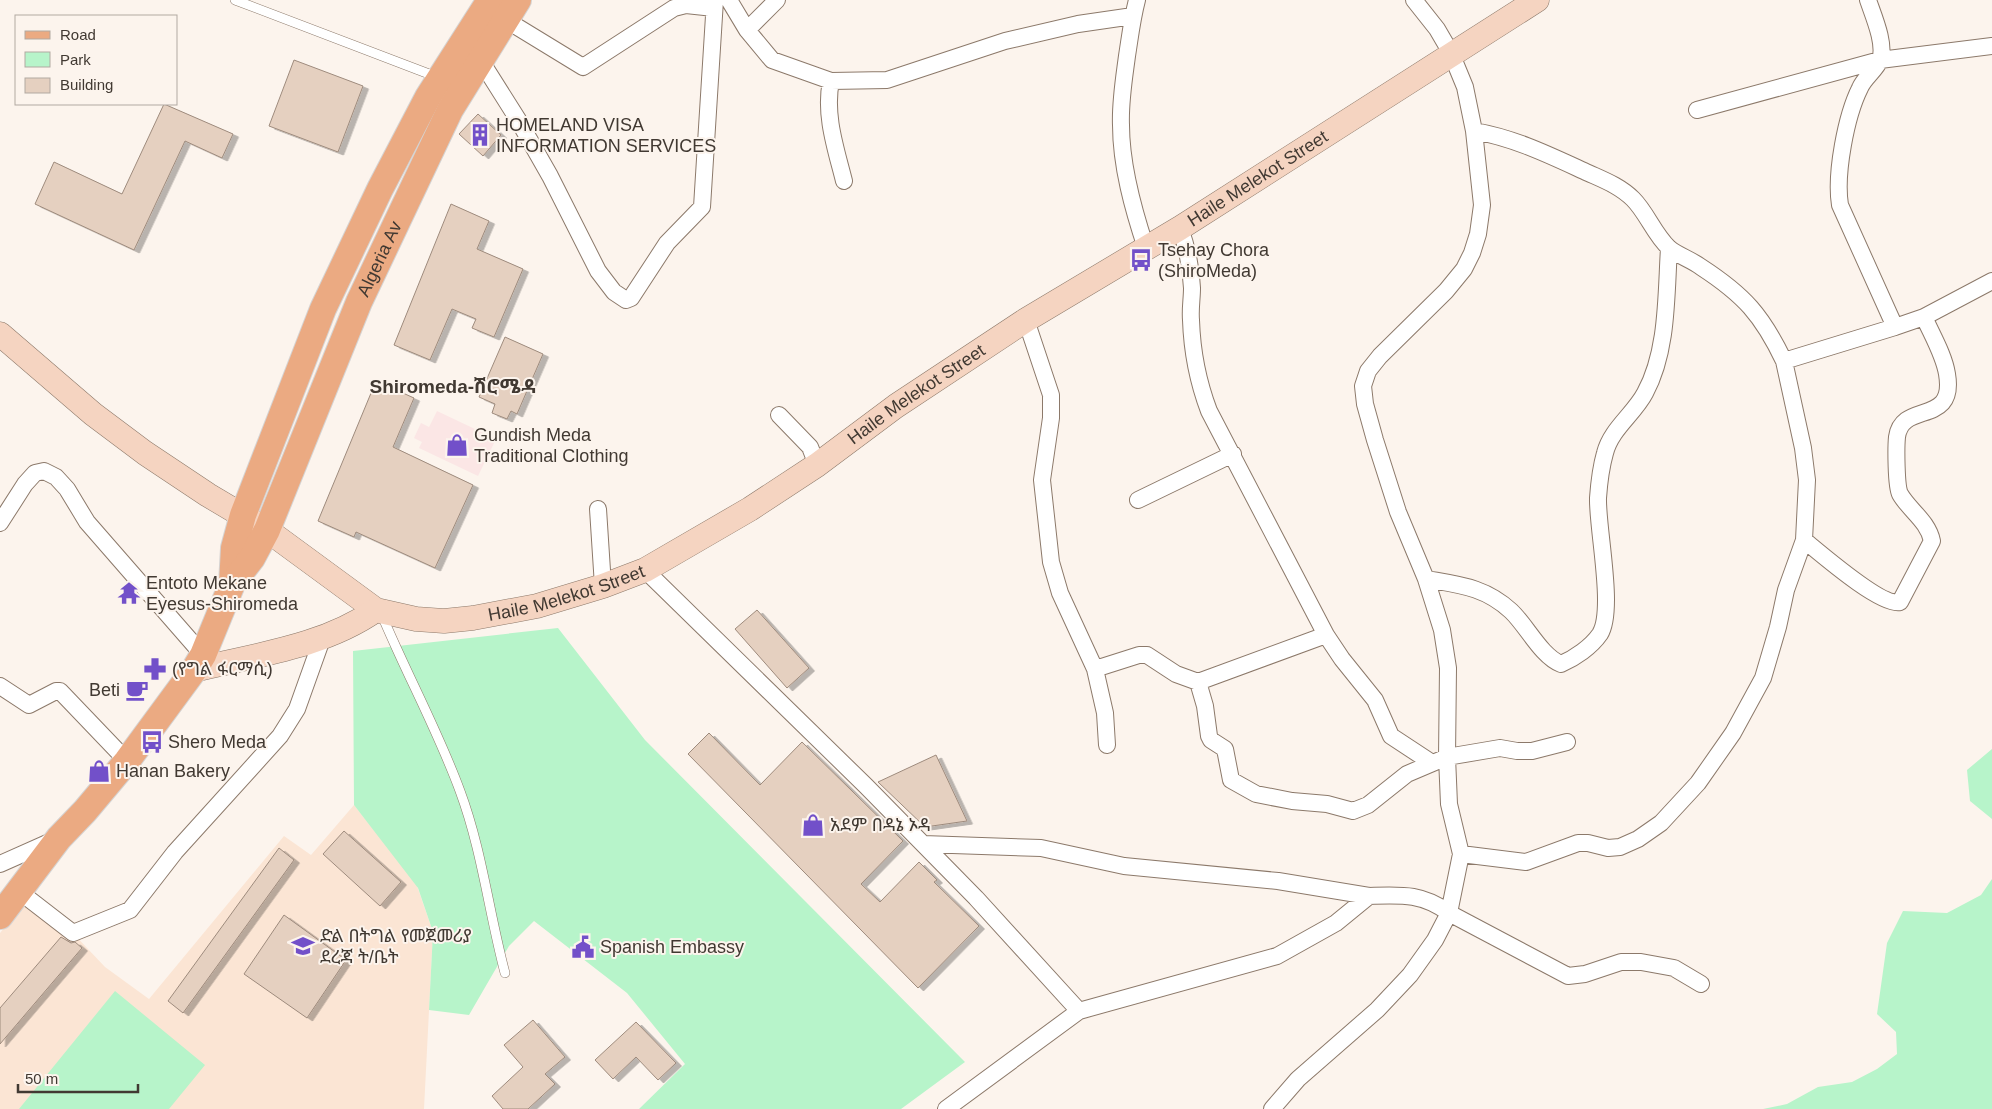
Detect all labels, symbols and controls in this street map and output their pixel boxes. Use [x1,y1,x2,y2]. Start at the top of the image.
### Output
legend [15,15,178,105]
text: Road [60,26,96,43]
text: Park [60,51,91,68]
text: Building [60,76,113,93]
place label: HOMELAND VISA INFORMATION SERVICES [496,115,716,156]
building icon: HOMELAND VISA INFORMATION SERVICES [467,122,493,148]
street label: Haile Melekot Street [1184,126,1331,231]
street label: Algeria Av [353,218,406,300]
place label: Tsehay Chora (ShiroMeda) [1158,240,1270,281]
bus stop icon: Tsehay Chora (ShiroMeda) [1128,247,1154,273]
street label: Haile Melekot Street [844,340,989,449]
district label: Shiromeda-ሽሮሜዳ [370,376,536,397]
place label: Gundish Meda Traditional Clothing [474,425,628,466]
shop icon: Gundish Meda Traditional Clothing [444,432,470,458]
street label: Haile Melekot Street [486,561,647,625]
place label: Entoto Mekane Eyesus-Shiromeda [146,573,299,614]
temple icon: Entoto Mekane Eyesus-Shiromeda [116,580,142,606]
pharmacy icon: (የግል ፋርማሲ) [142,656,168,682]
place label: (የግል ፋርማሲ) [172,659,273,679]
cafe icon: Beti [124,677,150,703]
place label: Beti [89,680,120,700]
bus stop icon: Shero Meda [139,729,165,755]
place label: Shero Meda [168,732,267,752]
shop icon: Hanan Bakery [86,758,112,784]
place label: Hanan Bakery [116,761,230,781]
shop icon: አደም በዳኔ ኦዳ [800,812,826,838]
place label: አደም በዳኔ ኦዳ [830,815,931,835]
place label: ድል በትግል የመጀመሪያ ደረጃ ት/ቤት [320,926,472,967]
school or university icon: ድል በትግል የመጀመሪያ ደረጃ ት/ቤት [290,933,316,959]
public building icon: Spanish Embassy [570,934,596,960]
place label: Spanish Embassy [600,937,744,957]
scale bar [18,1062,138,1094]
text: 50 m [25,1070,58,1087]

